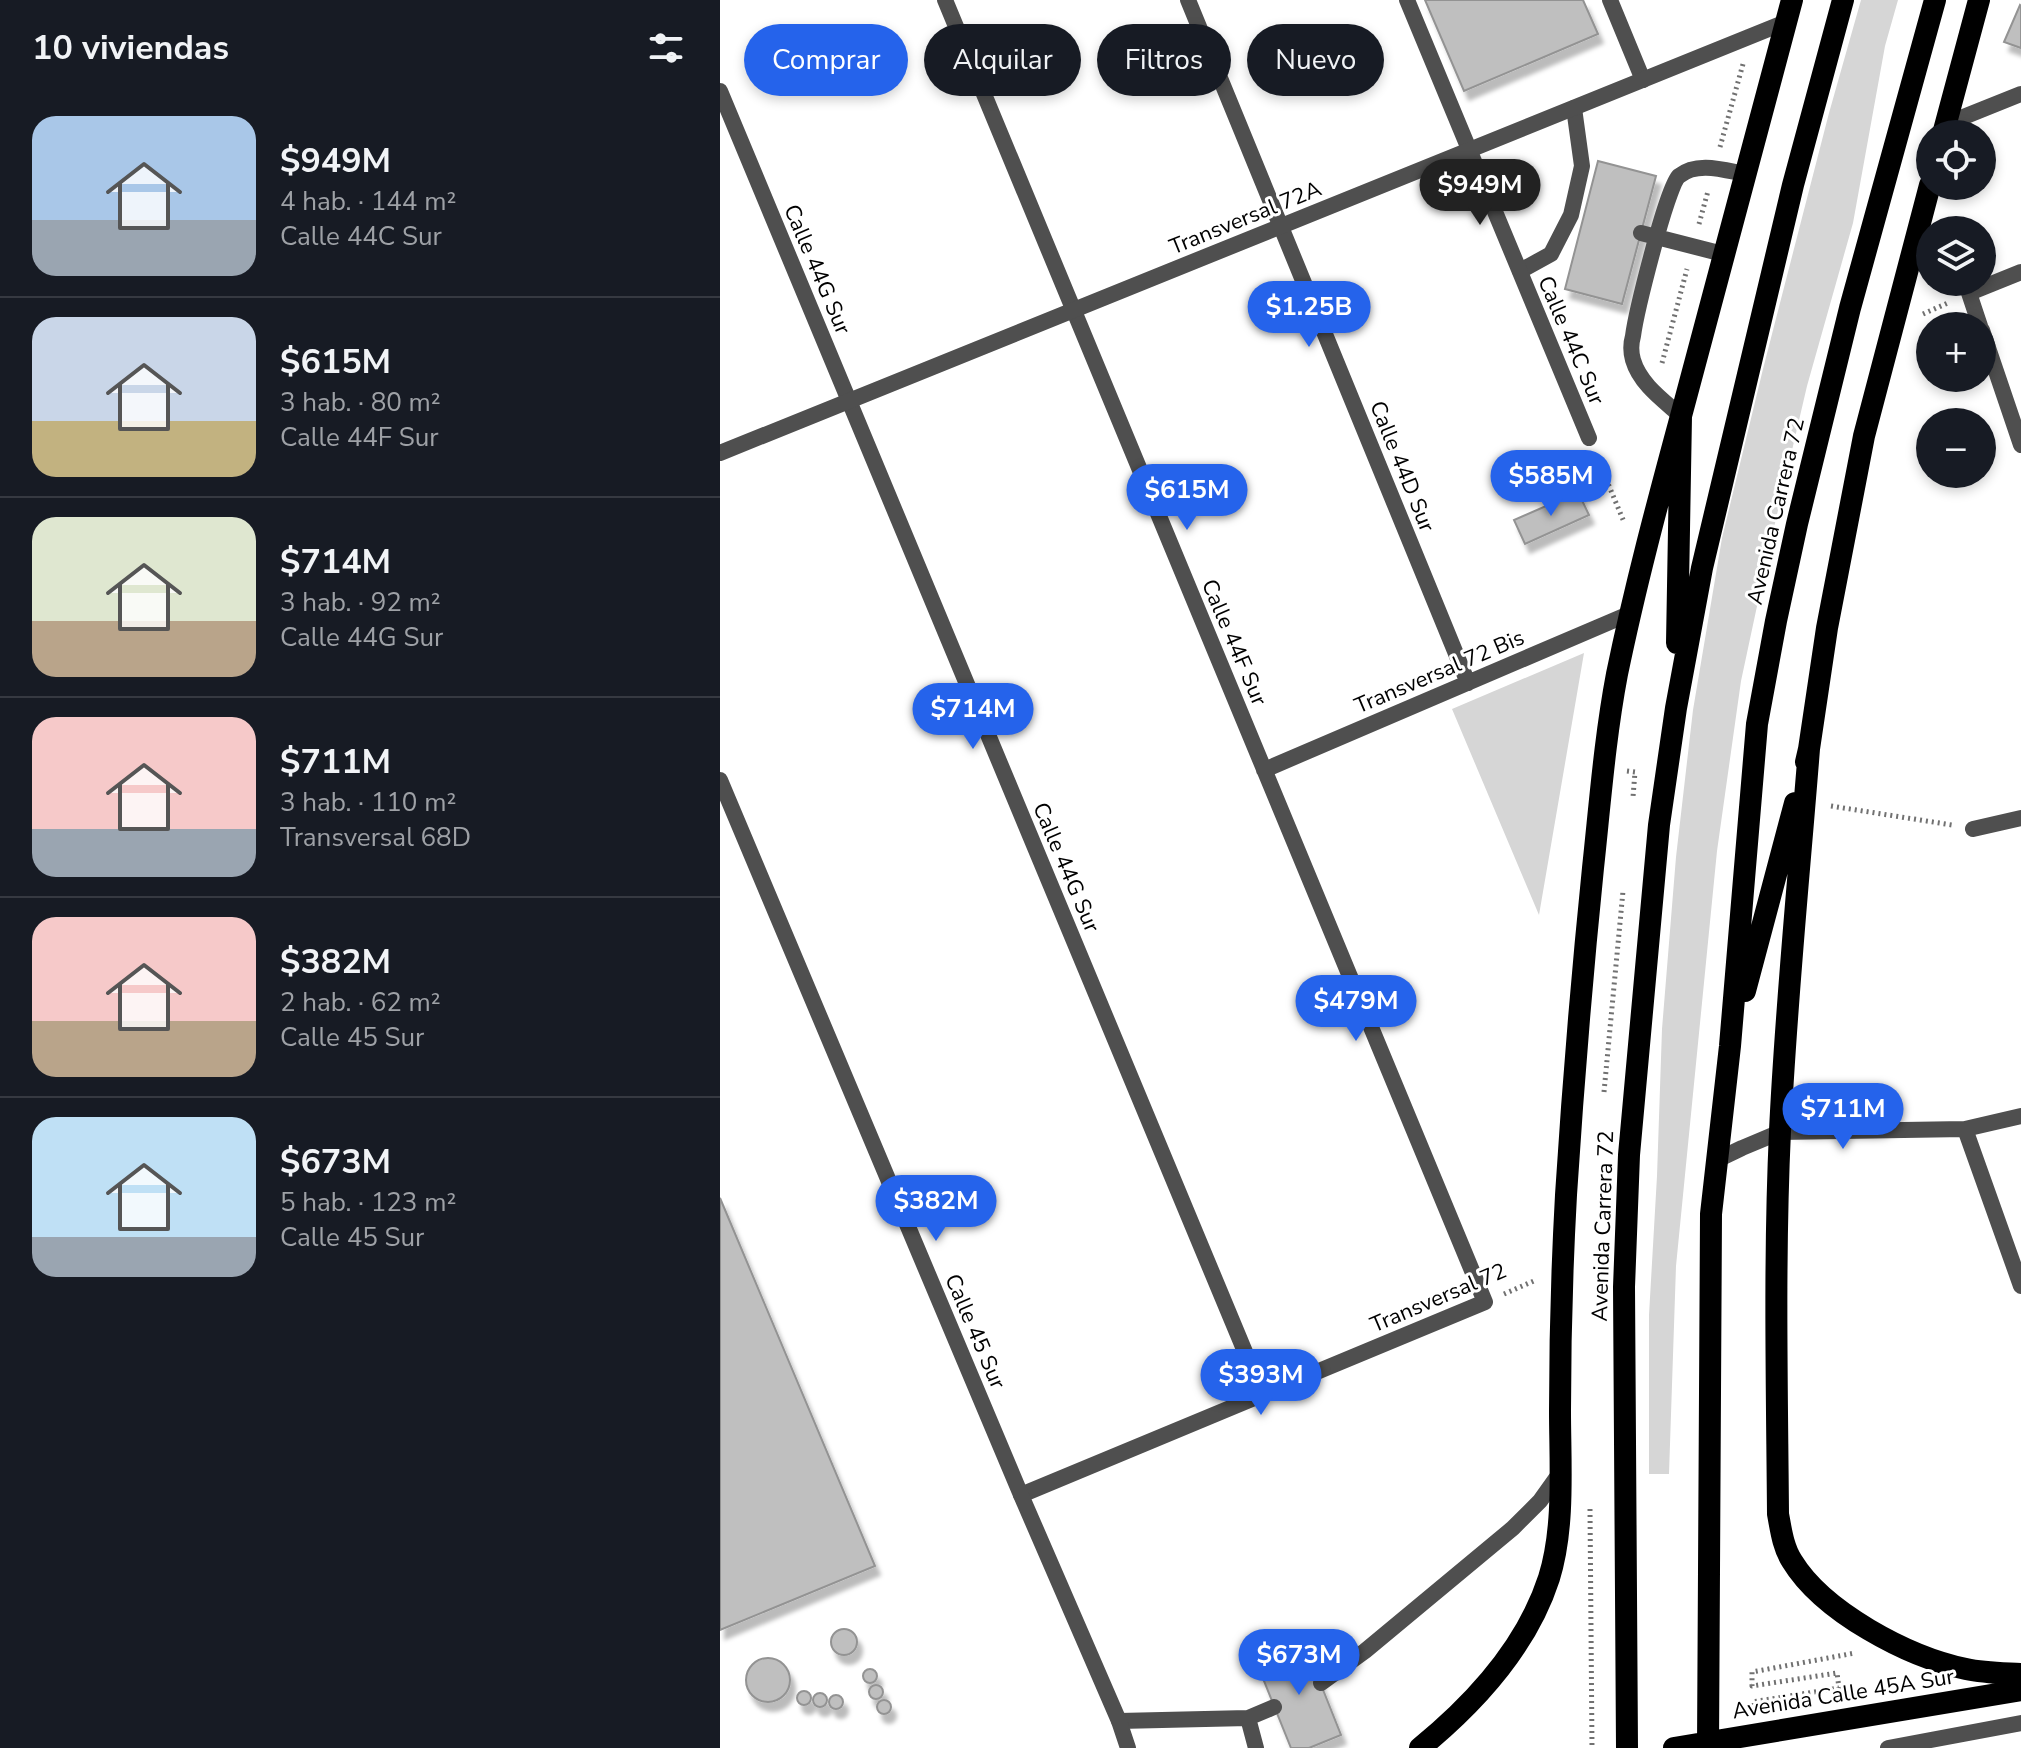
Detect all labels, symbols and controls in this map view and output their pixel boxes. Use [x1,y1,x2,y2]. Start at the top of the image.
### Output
chip: Comprar [744,24,908,96]
chip: Alquilar [924,24,1081,96]
chip: Filtros [1097,24,1231,96]
chip: Nuevo [1247,24,1384,96]
text: 10 viviendas [32,25,229,71]
icon: filters [644,26,688,70]
map controls [1916,120,1996,488]
button: locate [1916,120,1996,200]
text: $949M [280,138,391,184]
icon: home [96,148,192,244]
pin: $949M [1424,159,1536,227]
text: $949M [1438,167,1522,202]
street label: Transversal 72A [1165,174,1326,262]
text: 4 hab. · 144 m² [280,184,456,219]
street label: Calle 44G Sur [776,200,858,339]
button: layers [1916,216,1996,296]
text: Calle 44C Sur [280,219,442,254]
street label: Calle 44C Sur [1531,271,1612,409]
pin: $1.25B [1244,281,1374,349]
text: $1.25B [1266,289,1352,324]
button: + [1916,312,1996,392]
text: $615M [280,339,391,385]
icon: home [96,349,192,445]
text: 3 hab. · 80 m² [280,385,441,420]
street label: Calle 44D Sur [1362,397,1442,536]
button: − [1916,408,1996,488]
street label: Avenida Carrera 72 [1740,415,1812,608]
text: Calle 44F Sur [280,420,439,455]
pin: $585M [1495,450,1607,518]
text: $585M [1509,458,1593,493]
pin: $615M [1131,464,1243,532]
text: $615M [1145,472,1229,507]
text: $714M [280,539,391,585]
icon: home [96,549,192,645]
street label: Calle 44F Sur [1194,575,1274,710]
text: 3 hab. · 92 m² [280,585,441,620]
text: Calle 44G Sur [280,620,443,655]
street label: Transversal 72 Bis [1350,623,1529,721]
pin: $714M [917,683,1029,751]
text: $714M [931,691,1015,726]
text: $711M [280,739,391,785]
icon: home [96,749,192,845]
text: 3 hab. · 110 m² [280,785,456,820]
street label: Calle 44G Sur [1025,798,1107,937]
text: Transversal 68D [280,820,471,855]
text: $382M [280,939,391,985]
icon: home [96,949,192,1045]
pin: $479M [1300,975,1412,1043]
text: $479M [1314,983,1398,1018]
text: 2 hab. · 62 m² [280,985,441,1020]
text: Calle 45 Sur [280,1020,424,1055]
pin: $711M [1787,1083,1899,1151]
text: $711M [1801,1091,1885,1126]
street label: Avenida Carrera 72 [1585,1130,1621,1322]
text: $673M [280,1139,391,1185]
icon: home [96,1149,192,1245]
pin: $382M [880,1175,992,1243]
text: $382M [894,1183,978,1218]
text: 5 hab. · 123 m² [280,1185,456,1220]
text: Calle 45 Sur [280,1220,424,1255]
street label: Transversal 72 [1366,1256,1511,1340]
street label: Calle 45 Sur [937,1269,1013,1394]
pin: $393M [1205,1349,1317,1417]
text: $393M [1219,1357,1303,1392]
pin: $673M [1243,1629,1355,1697]
text: $673M [1257,1637,1341,1672]
street label: Avenida Calle 45A Sur [1730,1662,1956,1726]

